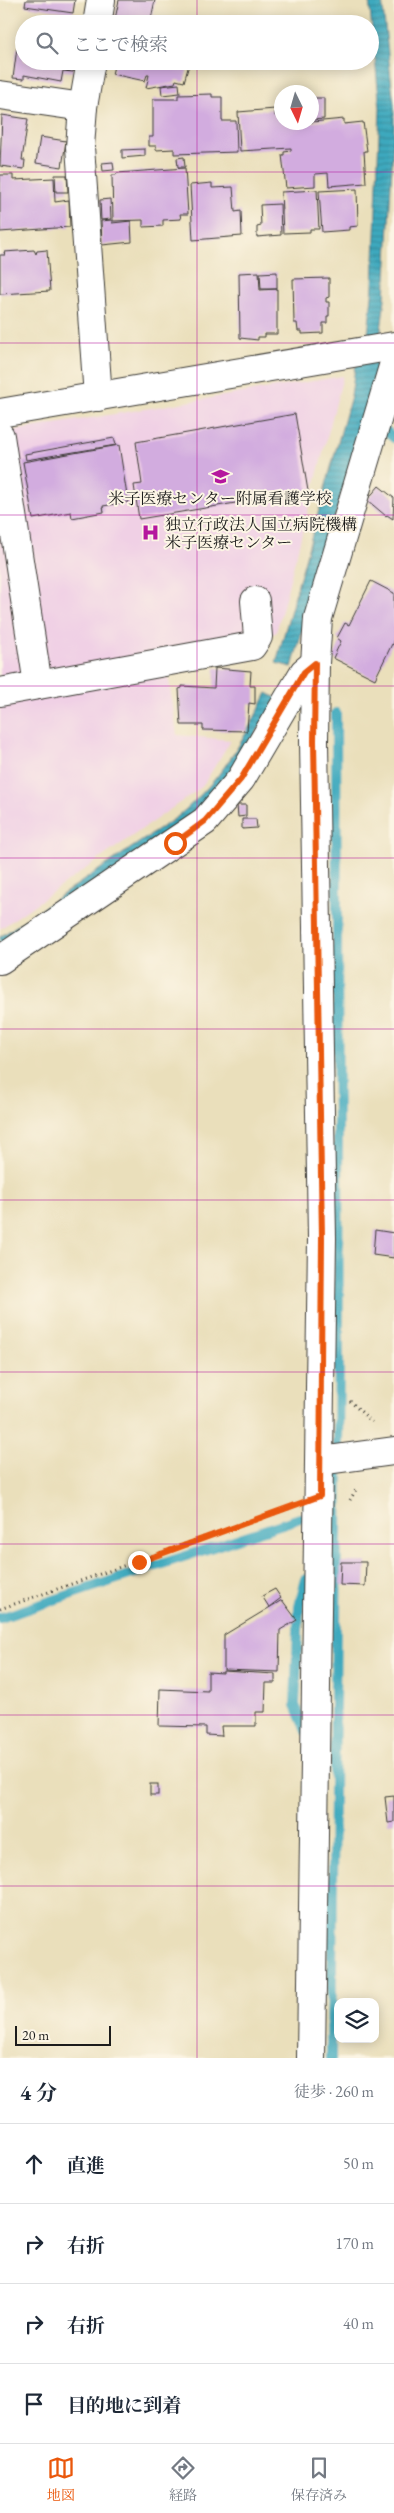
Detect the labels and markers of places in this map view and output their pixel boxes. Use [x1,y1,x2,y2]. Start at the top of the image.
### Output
school or university icon: 米子医療センター附属看護学校 [210,466,230,486]
place label: 米子医療センター附属看護学校 [108,488,332,509]
place label: 独立行政法人国立病院機構 米子医療センター [165,514,357,553]
hospital icon: 独立行政法人国立病院機構 米子医療センター [141,523,161,543]

